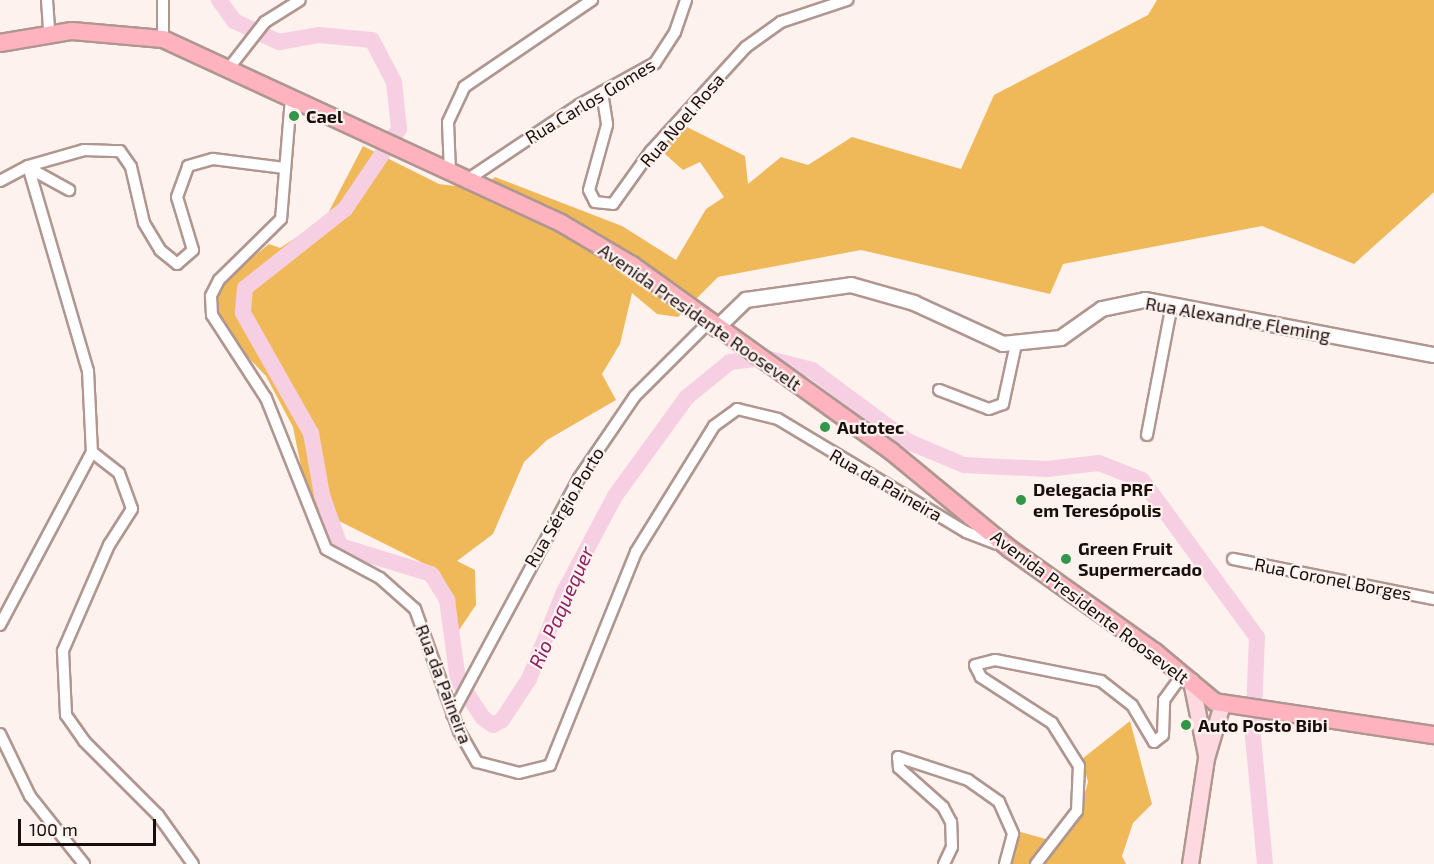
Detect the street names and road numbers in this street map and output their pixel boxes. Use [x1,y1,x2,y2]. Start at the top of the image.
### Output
street label: Rua Carlos Gomes [521,54,659,148]
street label: Rua Noel Rosa [635,69,729,171]
street label: Avenida Presidente Roosevelt [595,239,805,395]
street label: Rua Alexandre Fleming [1144,292,1332,346]
street label: Rua Sérgio Porto [520,443,608,571]
street label: Rua da Paineira [826,444,946,526]
street label: Avenida Presidente Roosevelt [987,525,1193,689]
street label: Rua Coronel Borges [1253,553,1413,605]
street label: Rua da Paineira [411,621,477,747]

